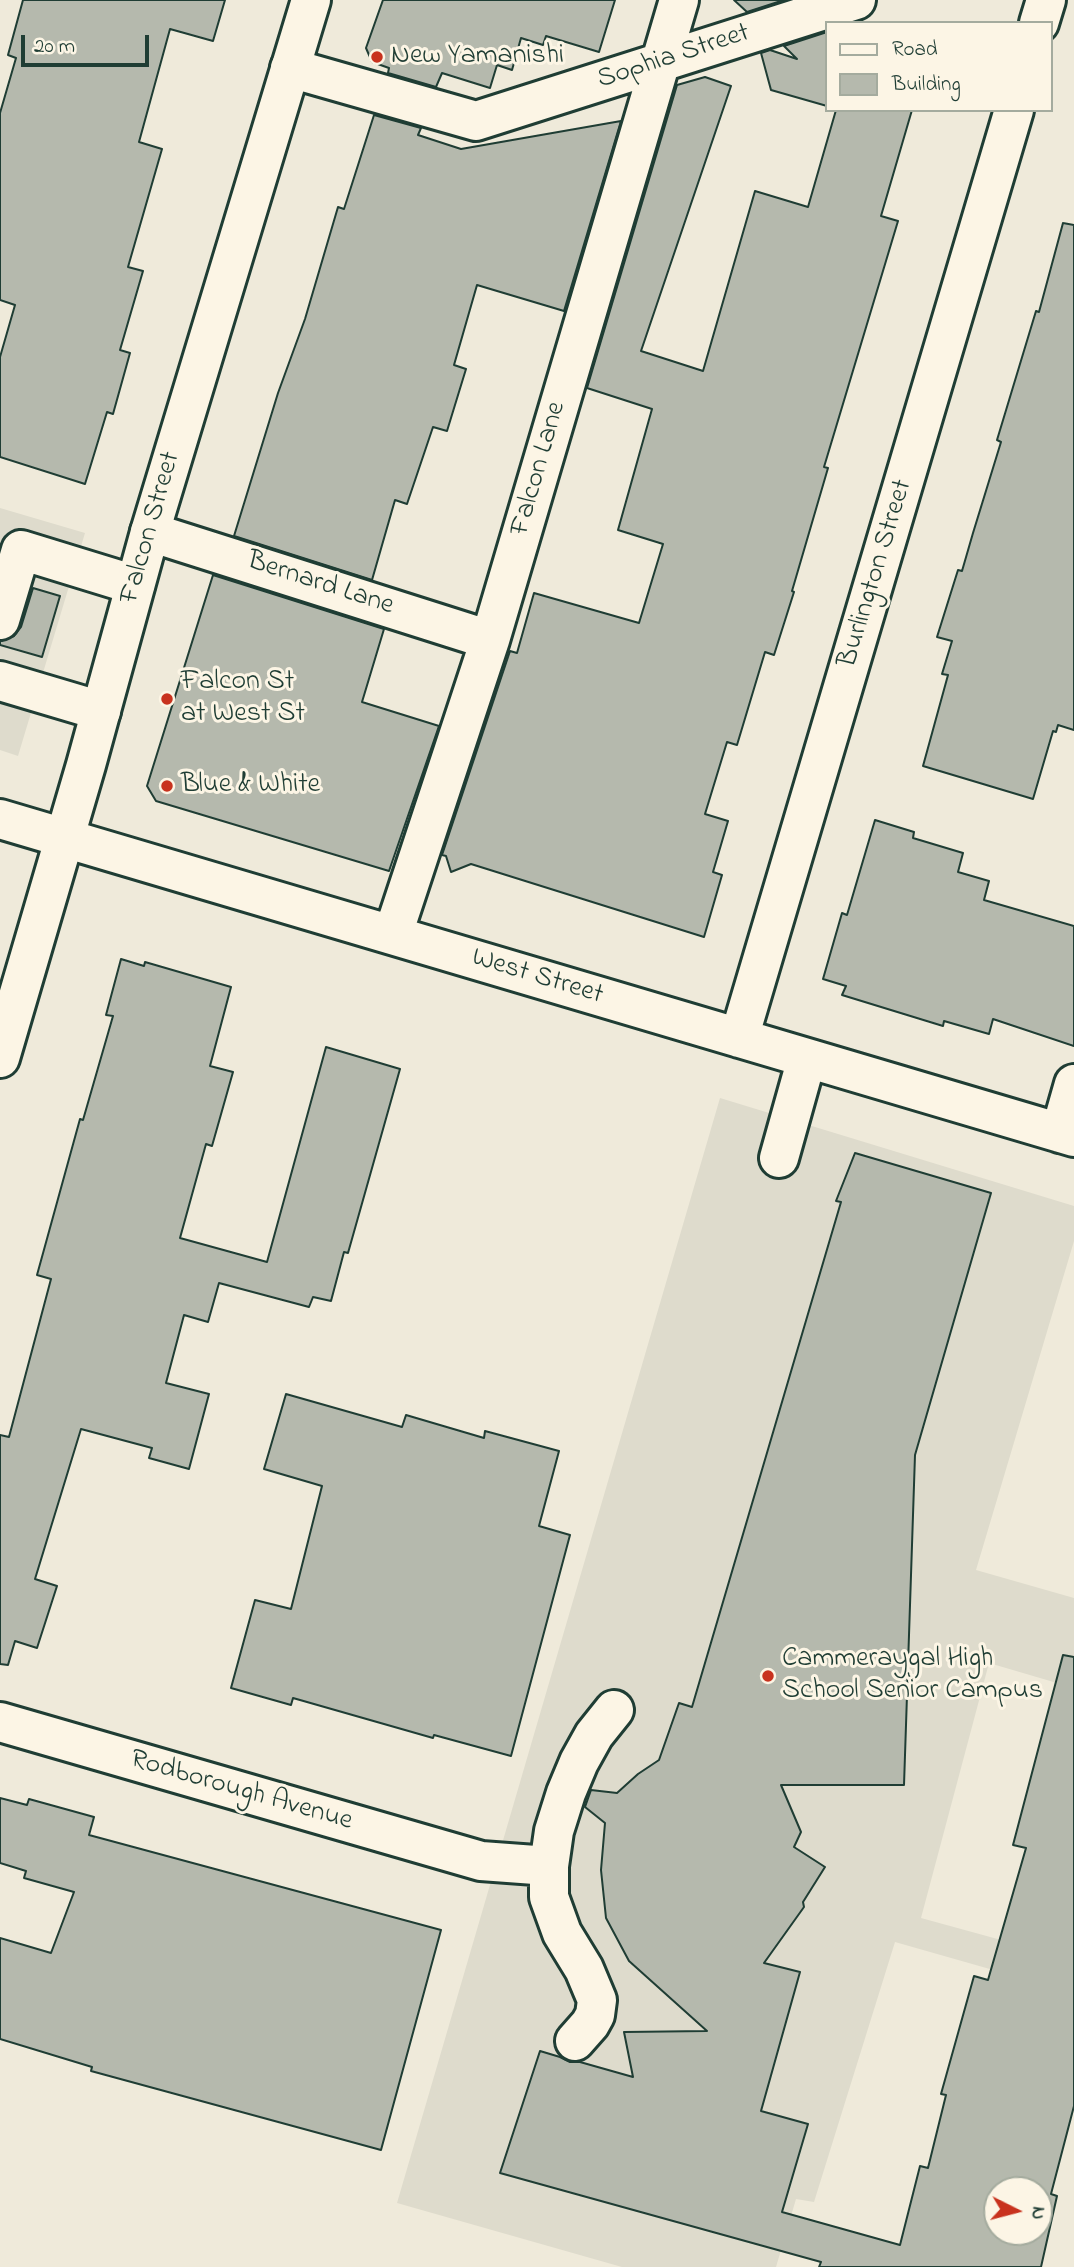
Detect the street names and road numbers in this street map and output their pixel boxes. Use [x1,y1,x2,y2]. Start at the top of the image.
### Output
street label: Sophia Street [594,18,754,98]
street label: Falcon Lane [505,398,575,540]
street label: Falcon Street [114,448,190,608]
street label: Burlington Street [832,476,922,672]
street label: Bernard Lane [242,546,398,624]
street label: West Street [467,942,607,1014]
street label: Rodborough Avenue [126,1744,356,1840]

